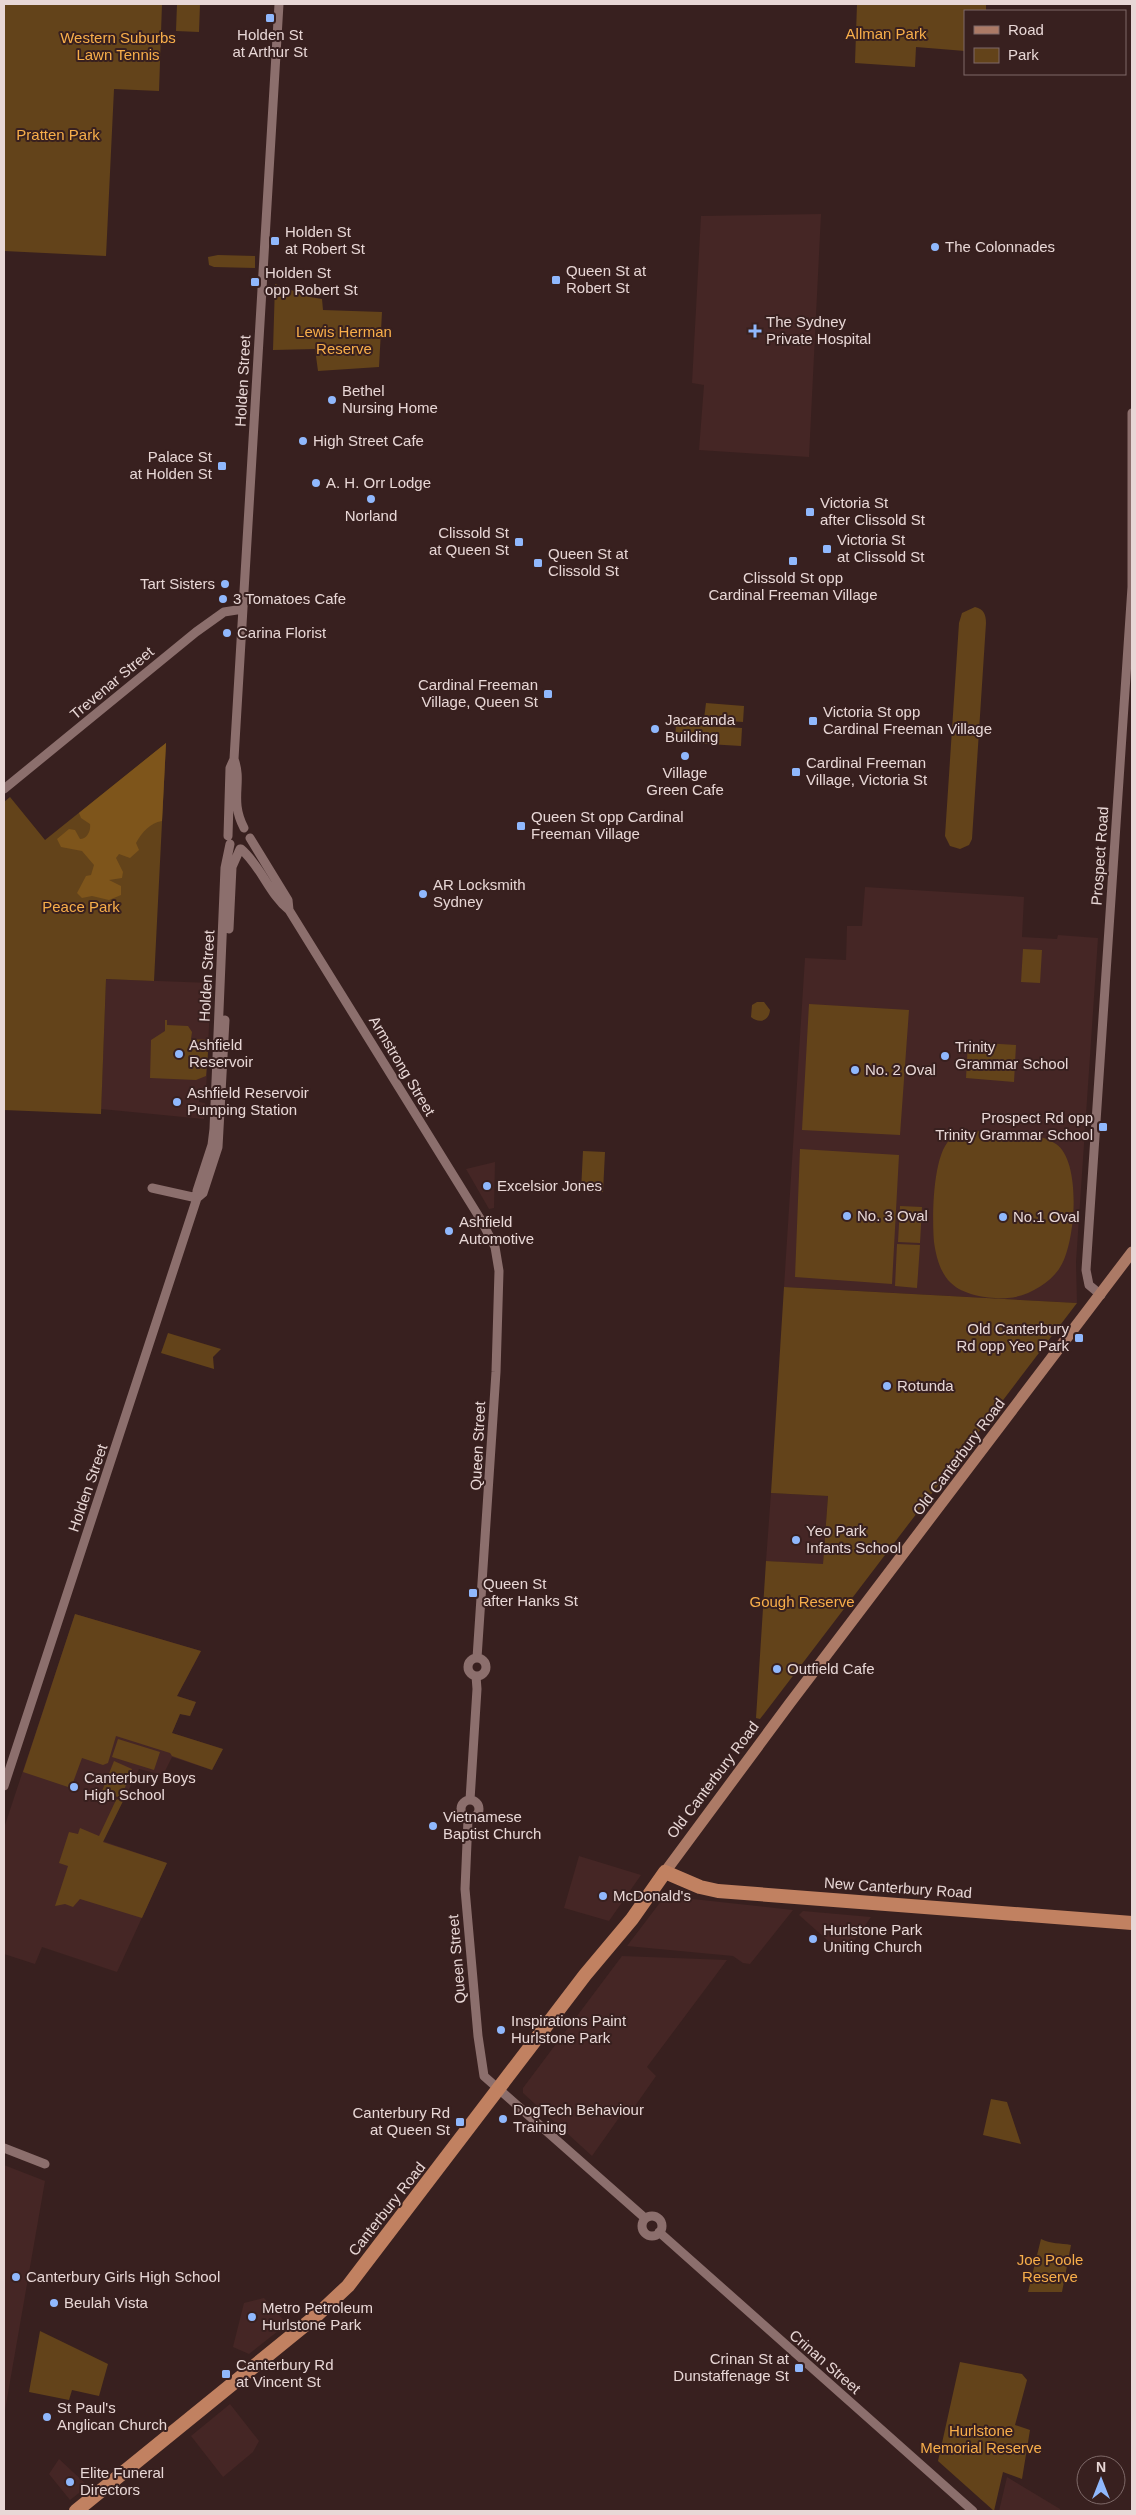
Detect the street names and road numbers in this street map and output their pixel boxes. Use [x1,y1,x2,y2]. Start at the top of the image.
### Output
street label: Holden Street [232,334,253,427]
street label: Trevenar Street [67,642,157,722]
street label: Prospect Road [1088,806,1111,906]
street label: Holden Street [196,929,217,1022]
street label: Armstrong Street [366,1013,439,1119]
street label: Old Canterbury Road [909,1395,1008,1518]
street label: Queen Street [467,1400,488,1491]
street label: Holden Street [65,1441,111,1534]
street label: Old Canterbury Road [663,1718,762,1841]
street label: New Canterbury Road [823,1874,973,1901]
street label: Queen Street [444,1913,469,2004]
street label: Canterbury Road [345,2158,428,2259]
street label: Crinan Street [786,2326,865,2398]

